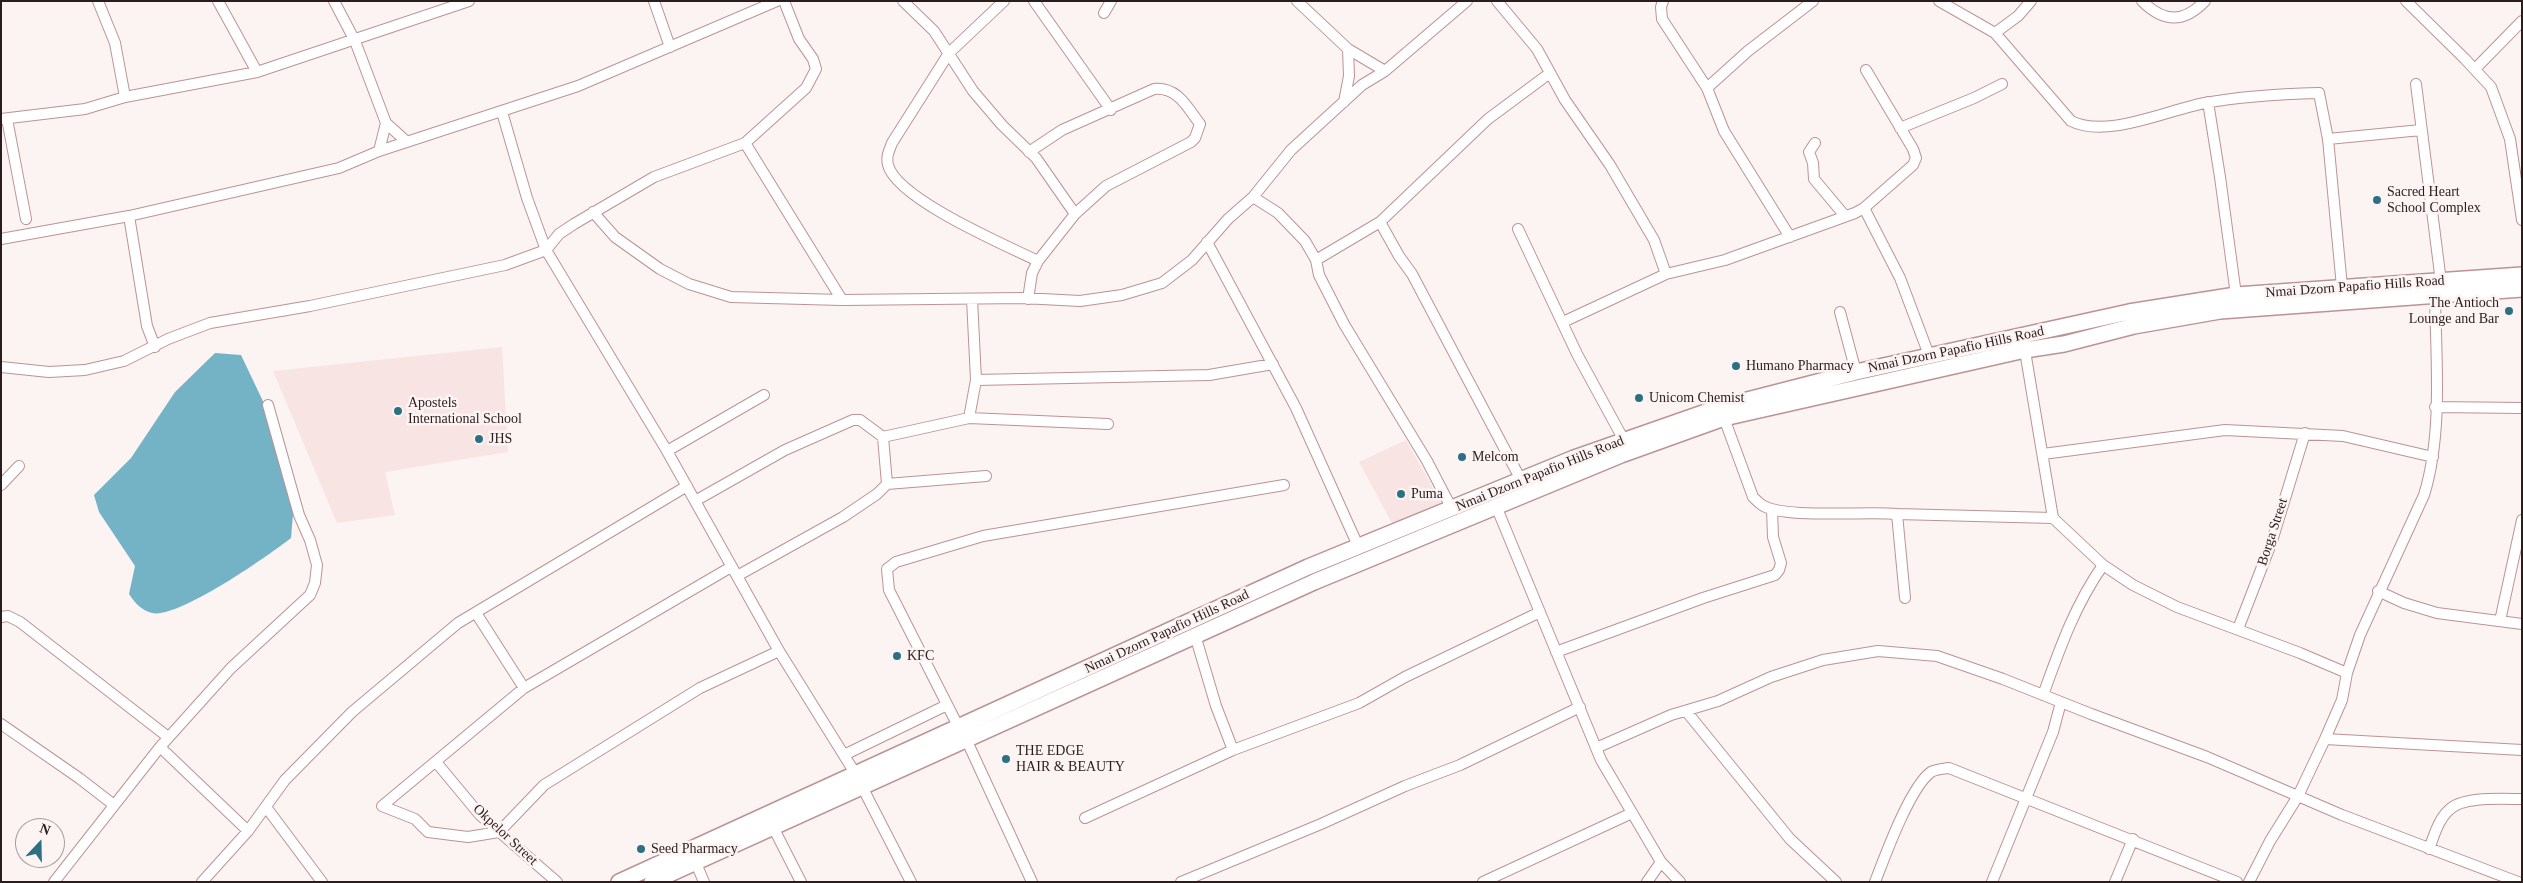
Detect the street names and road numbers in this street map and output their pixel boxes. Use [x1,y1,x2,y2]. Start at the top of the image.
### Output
street label: Nmai Dzorn Papafio Hills Road [2265,272,2445,302]
street label: Nmai Dzorn Papafio Hills Road [1866,323,2046,377]
street label: Nmai Dzorn Papafio Hills Road [1454,433,1626,515]
street label: Borga Street [2254,496,2292,568]
street label: Nmai Dzorn Papafio Hills Road [1082,586,1252,678]
street label: Okpelor Street [469,801,541,869]

